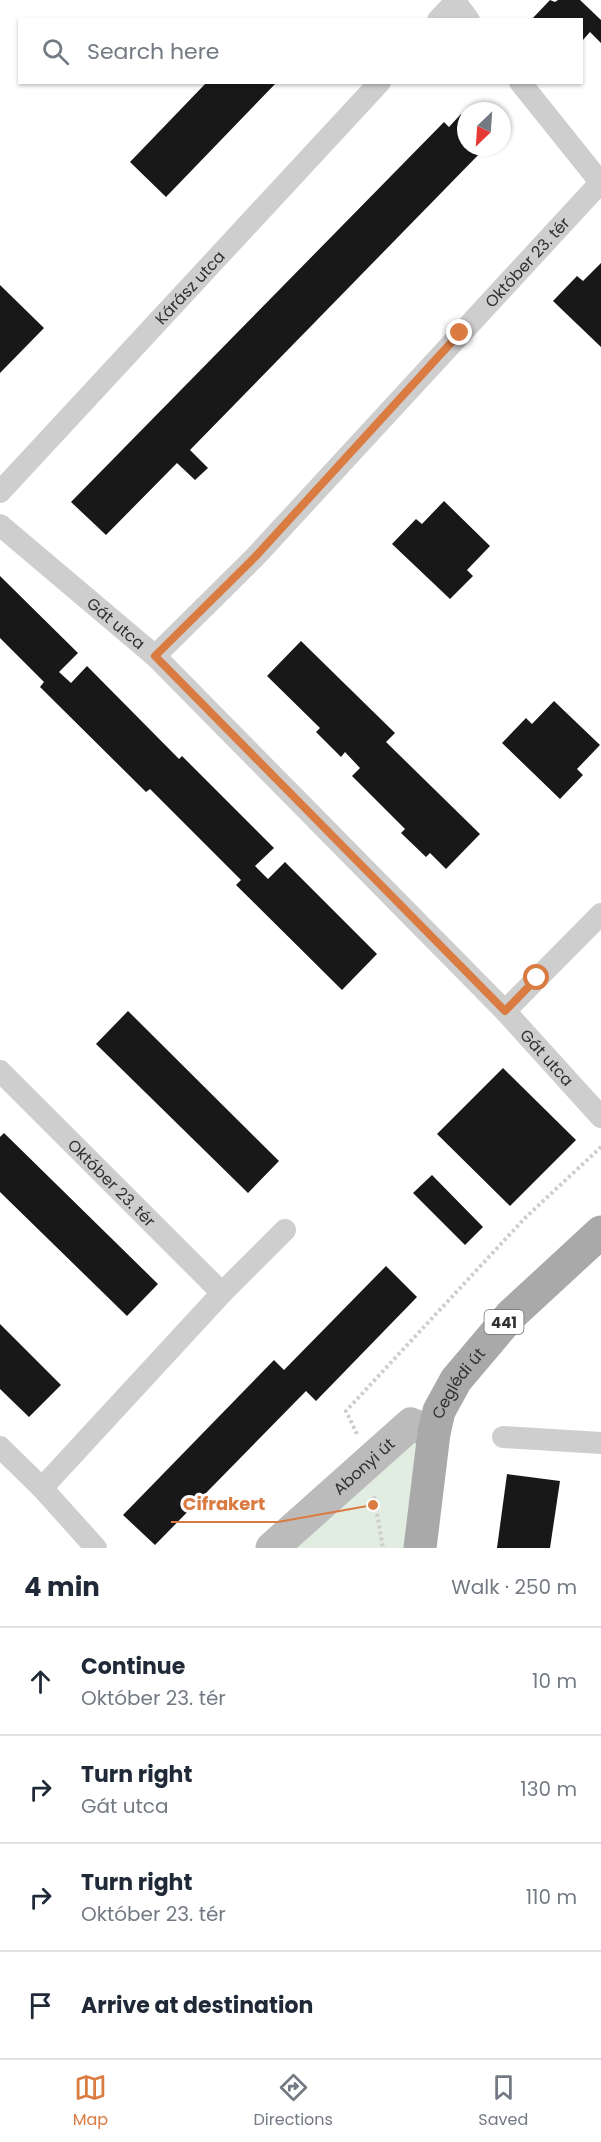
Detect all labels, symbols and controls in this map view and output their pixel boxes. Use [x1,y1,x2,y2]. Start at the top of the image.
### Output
search box [18,18,583,84]
icon: search [39,35,72,68]
text: Search here [87,36,220,67]
north arrow [457,102,511,156]
street label: Október 23. tér [479,212,575,312]
street label: Kárász utca [149,245,230,330]
route end [446,319,472,345]
street label: Gát utca [82,592,150,654]
route start [523,964,549,990]
street label: Gát utca [515,1024,579,1091]
street label: Október 23. tér [63,1134,161,1232]
road number: 441 [484,1310,524,1334]
street label: Ceglédi út [426,1342,490,1421]
street label: Abonyi út [328,1432,400,1500]
callout: Cifrakert [171,1486,278,1522]
text: Cifrakert [183,1491,265,1516]
text: 4 min [24,1569,100,1605]
text: Walk · 250 m [451,1573,577,1601]
text: Continue [81,1651,185,1682]
icon: ahead [24,1665,57,1698]
text: 10 m [532,1667,577,1695]
text: Október 23. tér [81,1684,226,1712]
text: Turn right [81,1759,192,1790]
icon: right [24,1773,57,1806]
text: 130 m [520,1775,577,1803]
text: Gát utca [81,1792,168,1820]
text: Turn right [81,1867,192,1898]
icon: right [24,1881,57,1914]
text: 110 m [526,1883,577,1911]
text: Október 23. tér [81,1900,226,1928]
icon: arrive [24,1989,57,2022]
text: Arrive at destination [81,1990,313,2021]
tab: Map [73,2071,108,2132]
tab: Directions [254,2071,333,2132]
tab: Saved [478,2071,528,2132]

